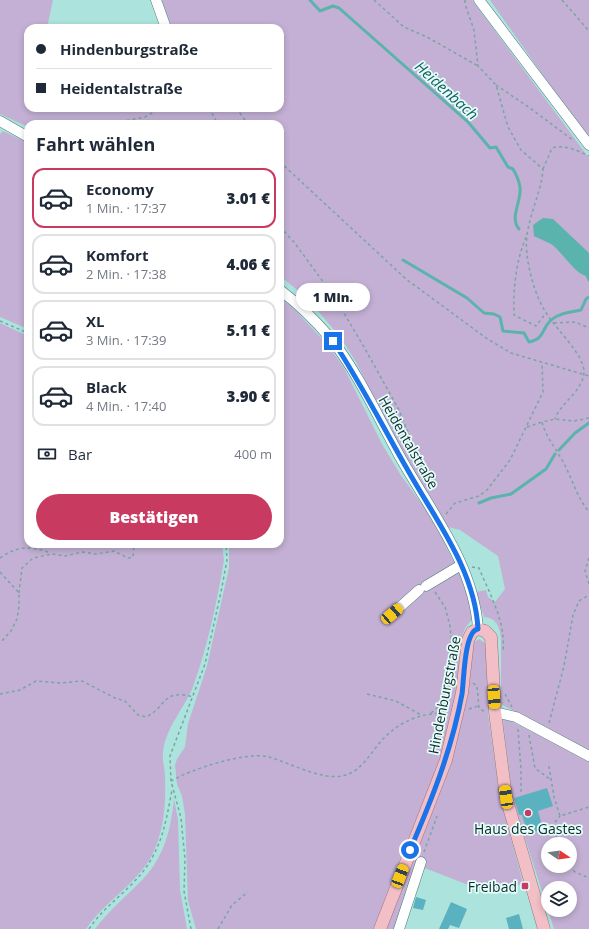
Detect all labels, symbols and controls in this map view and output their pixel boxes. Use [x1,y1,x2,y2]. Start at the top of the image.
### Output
text: Hindenburgstraße [60,39,198,59]
water label: Heidenbach [411,56,483,124]
text: Heidentalstraße [60,78,183,98]
text: Fahrt wählen [36,132,155,156]
text: Economy [86,179,154,199]
icon: car [38,180,74,216]
text: 3.01 € [227,188,270,208]
text: 1 Min. · 17:37 [86,199,167,217]
text: Komfort [86,245,148,265]
icon: car [38,246,74,282]
text: 4.06 € [227,254,270,274]
text: 2 Min. · 17:38 [86,265,167,283]
callout: 1 Min. [296,283,370,311]
text: 1 Min. [313,288,353,306]
text: XL [86,311,104,331]
icon: car [38,312,74,348]
text: 5.11 € [227,320,270,340]
text: 3 Min. · 17:39 [86,331,167,349]
route end [324,332,342,350]
text: Black [86,377,127,397]
icon: car [38,378,74,414]
text: 3.90 € [227,386,270,406]
street label: Heidentalstraße [375,392,443,492]
text: 4 Min. · 17:40 [86,397,167,415]
icon: cash [36,443,58,465]
text: Bar [68,444,92,464]
text: 400 m [234,445,272,463]
button: Bestätigen [36,494,272,540]
car [379,602,405,626]
street label: Hindenburgstraße [423,634,465,756]
car [487,685,501,709]
car [498,784,514,810]
marker: Haus des Gastes [523,808,533,818]
place label: Haus des Gastes [474,819,582,838]
north arrow [541,837,577,873]
map controls [541,837,577,917]
route start [401,841,419,859]
car [390,863,410,889]
place label: Freibad [468,877,517,896]
marker: Freibad [520,881,530,891]
button: layers [541,881,577,917]

